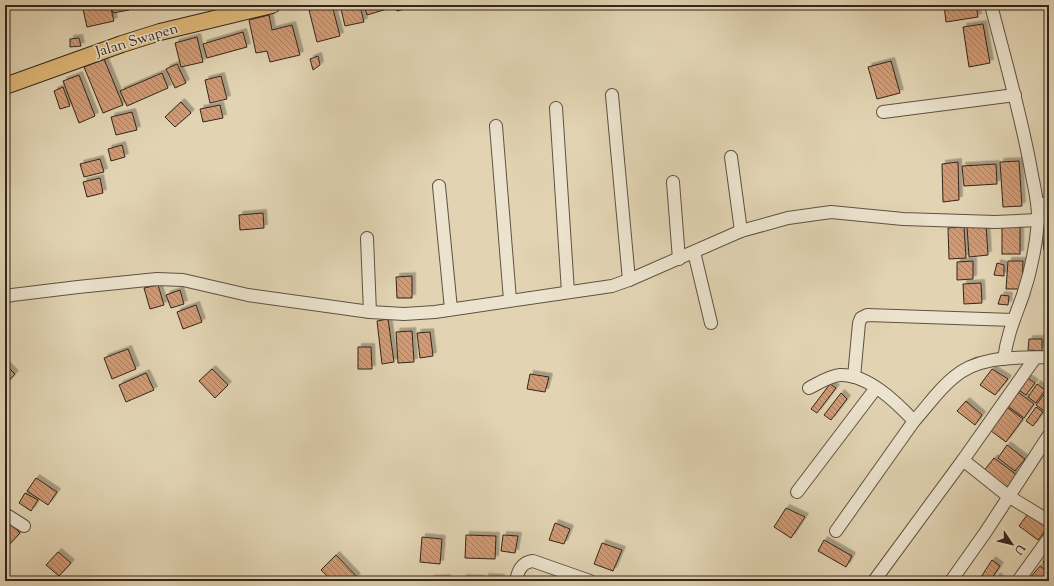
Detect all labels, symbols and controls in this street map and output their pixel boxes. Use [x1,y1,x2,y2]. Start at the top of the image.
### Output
street label: Jalan Swapen [92,18,181,64]
north arrow [992,524,1032,564]
text: U [1010,540,1029,557]

